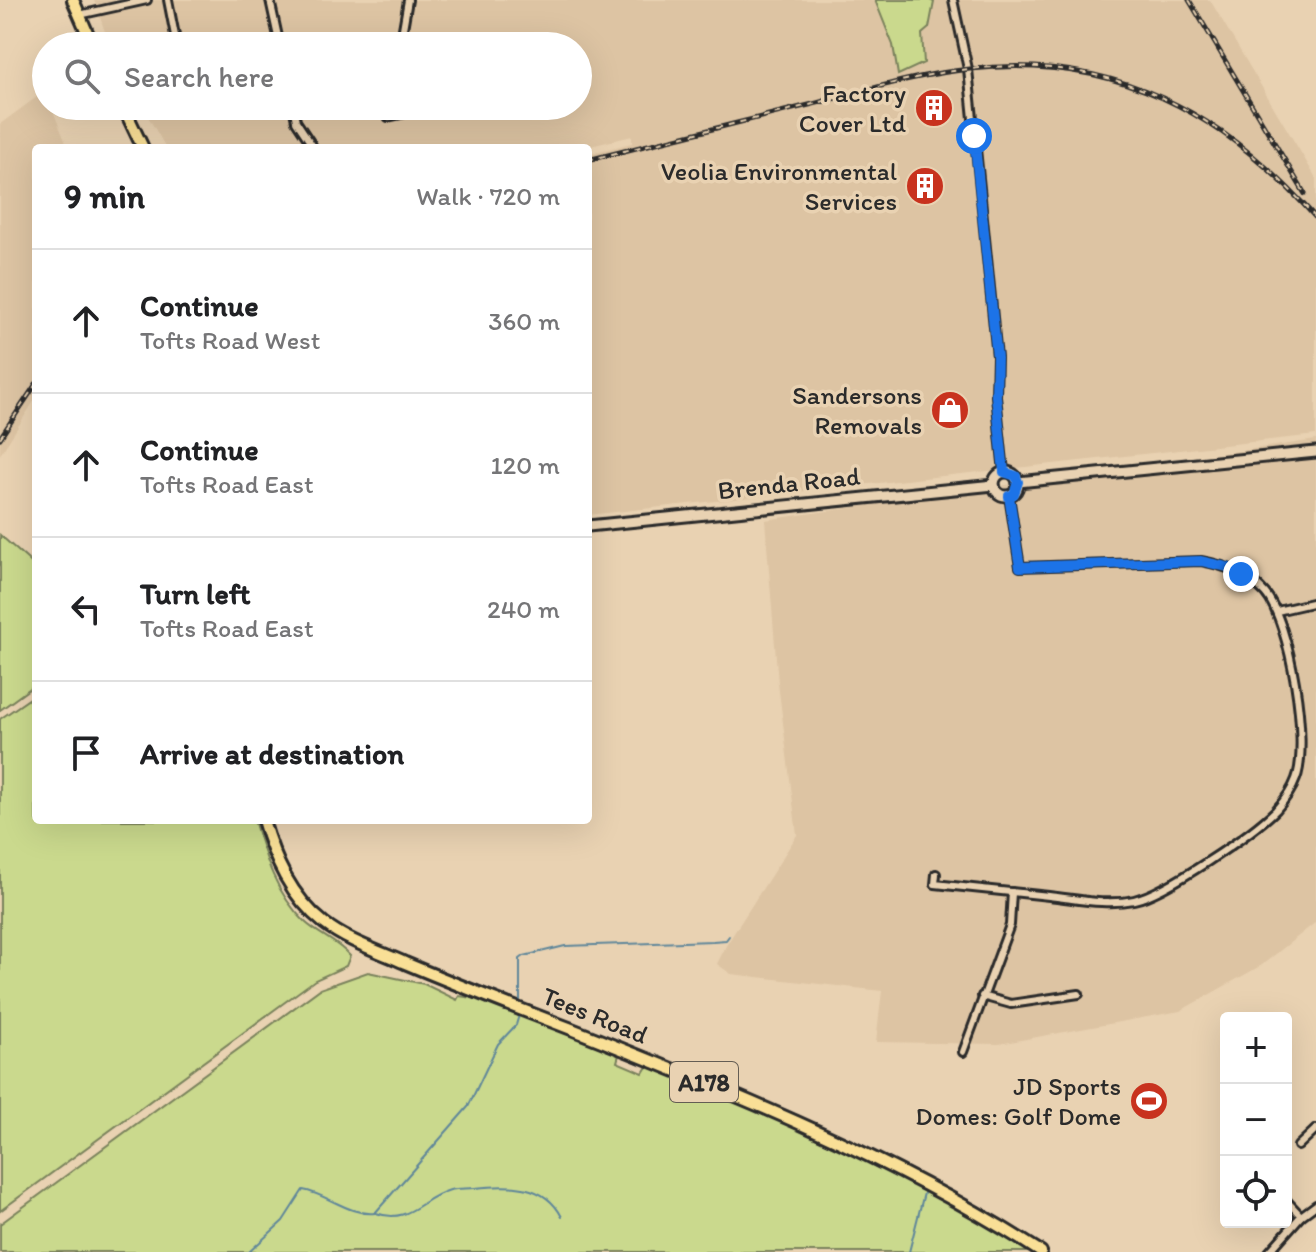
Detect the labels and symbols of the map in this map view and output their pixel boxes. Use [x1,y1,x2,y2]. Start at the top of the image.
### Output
place label: Factory Cover Ltd [799,77,907,139]
building icon: Factory Cover Ltd [913,87,955,129]
route start [956,118,992,154]
place label: Veolia Environmental Services [661,155,897,217]
building icon: Veolia Environmental Services [904,165,946,207]
place label: Sandersons Removals [792,379,922,441]
shop icon: Sandersons Removals [929,389,971,431]
street label: Brenda Road [716,460,862,506]
route end [1223,556,1259,592]
street label: Tees Road [538,979,653,1051]
road number: A178 [670,1062,738,1102]
place label: JD Sports Domes: Golf Dome [915,1070,1121,1132]
sports icon: JD Sports Domes: Golf Dome [1128,1080,1170,1122]

